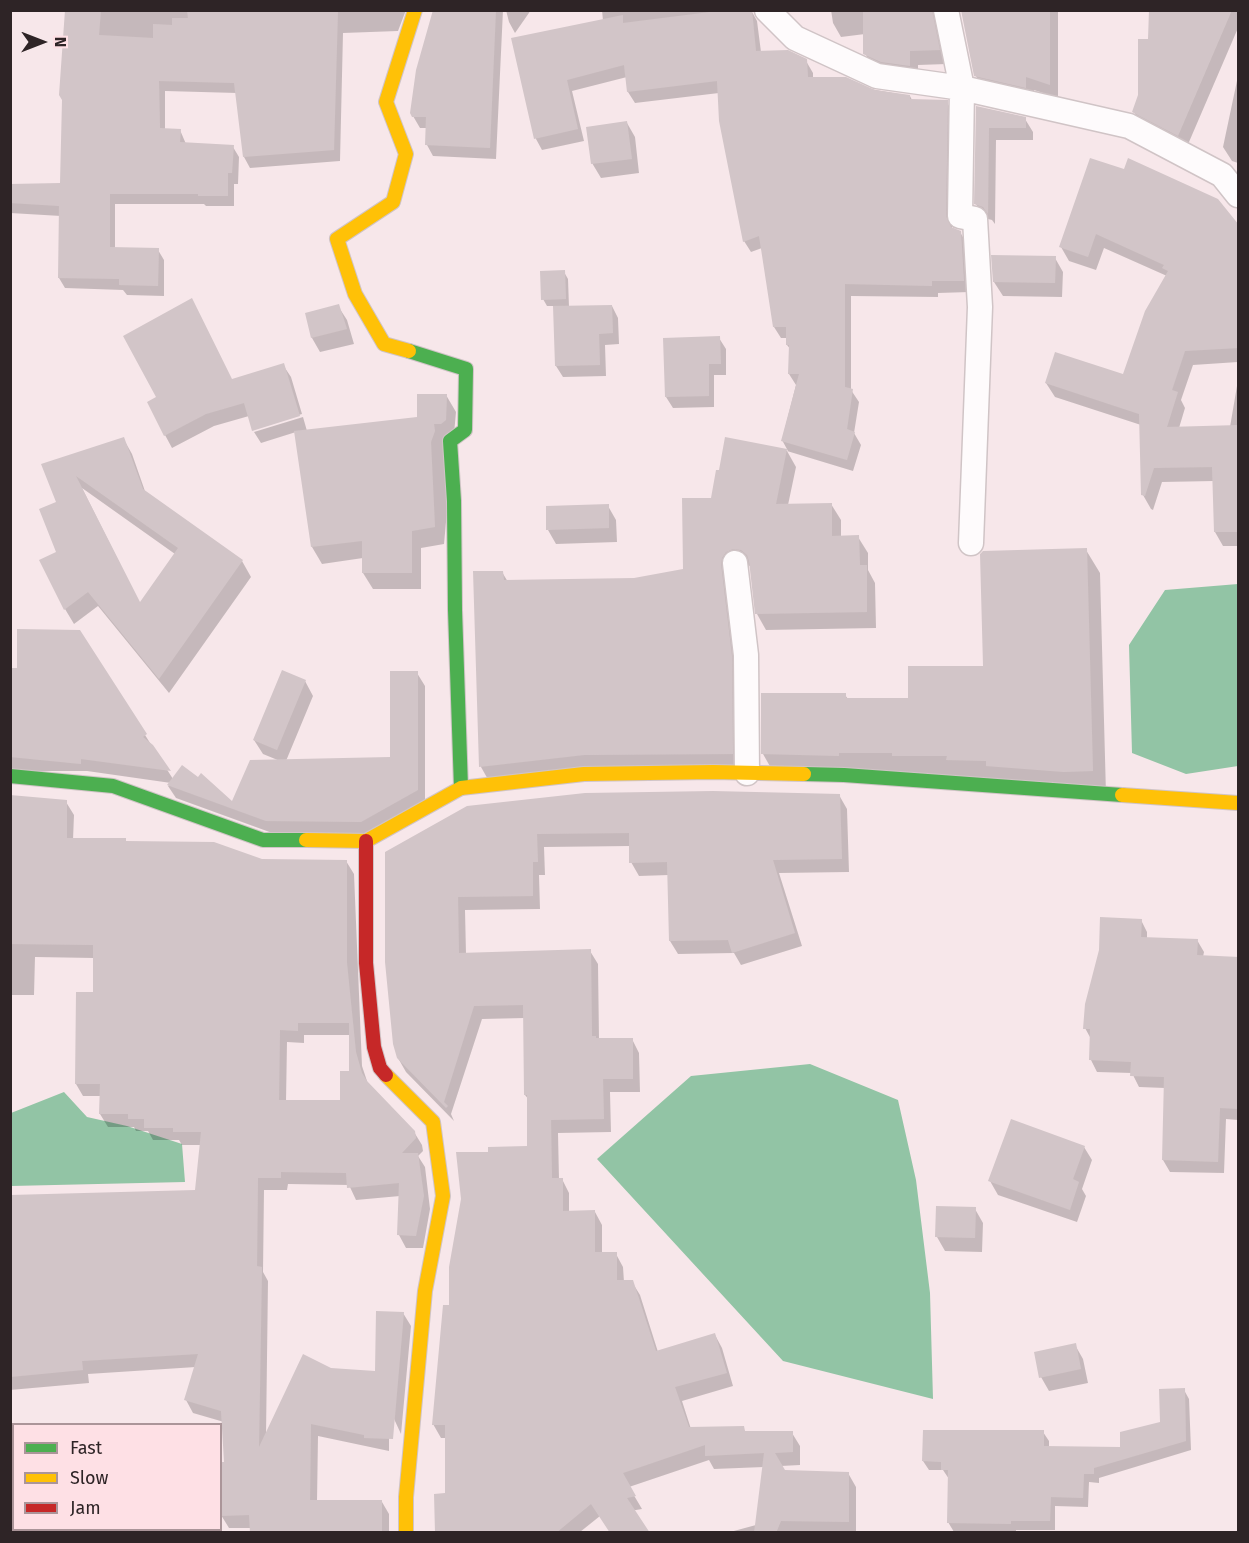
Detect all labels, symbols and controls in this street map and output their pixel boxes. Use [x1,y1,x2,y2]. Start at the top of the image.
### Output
north arrow [12,12,72,72]
text: N [51,37,70,47]
legend [12,1423,222,1531]
text: Fast [70,1437,102,1459]
text: Slow [70,1467,108,1489]
text: Jam [70,1497,101,1519]

